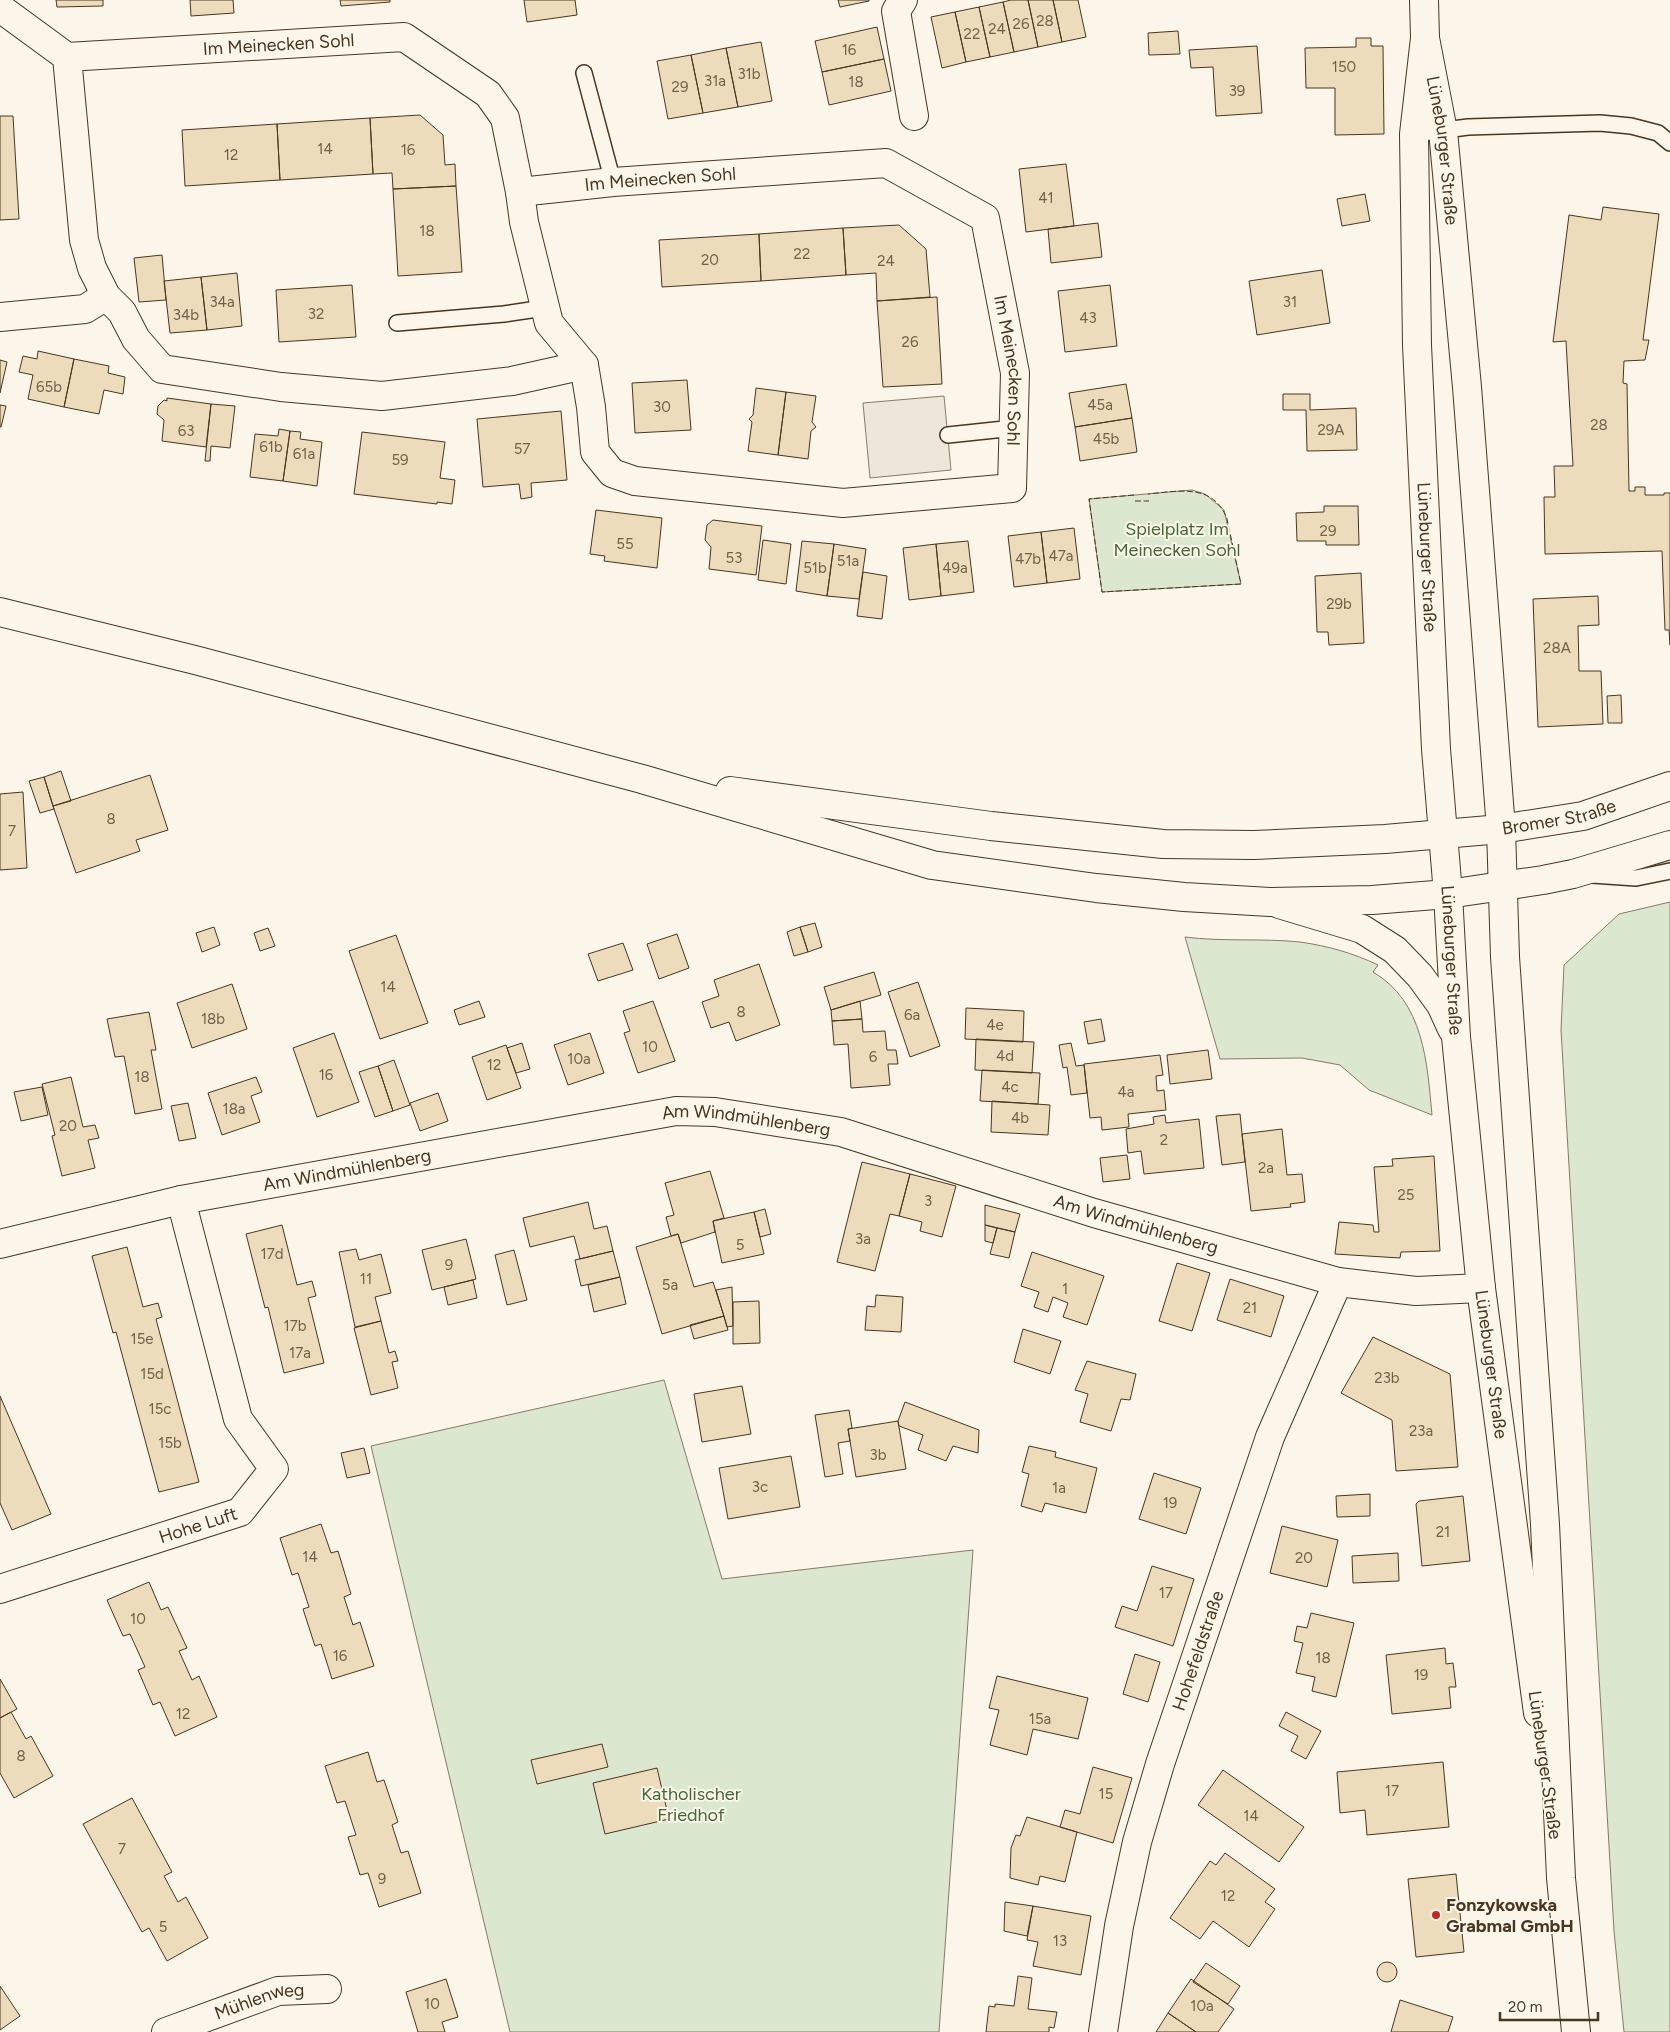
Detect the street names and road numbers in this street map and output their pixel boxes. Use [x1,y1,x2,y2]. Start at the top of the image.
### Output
street label: Im Meinecken Sohl [202,29,355,60]
street label: Lüneburger Straße [1422,74,1463,226]
street label: Im Meinecken Sohl [583,162,737,196]
street label: Im Meinecken Sohl [989,293,1027,446]
street label: Lüneburger Straße [1412,482,1441,633]
street label: Bromer Straße [1500,794,1619,840]
street label: Lüneburger Straße [1436,884,1467,1036]
street label: Am Windmühlenberg [660,1100,832,1141]
street label: Am Windmühlenberg [261,1144,433,1196]
street label: Am Windmühlenberg [1051,1190,1221,1259]
street label: Lüneburger Straße [1470,1288,1512,1440]
street label: Hohe Luft [156,1503,240,1548]
street label: Hohefeldstraße [1168,1588,1229,1714]
street label: Lüneburger Straße [1524,1689,1566,1841]
street label: Mühlenweg [211,1979,305,2024]

